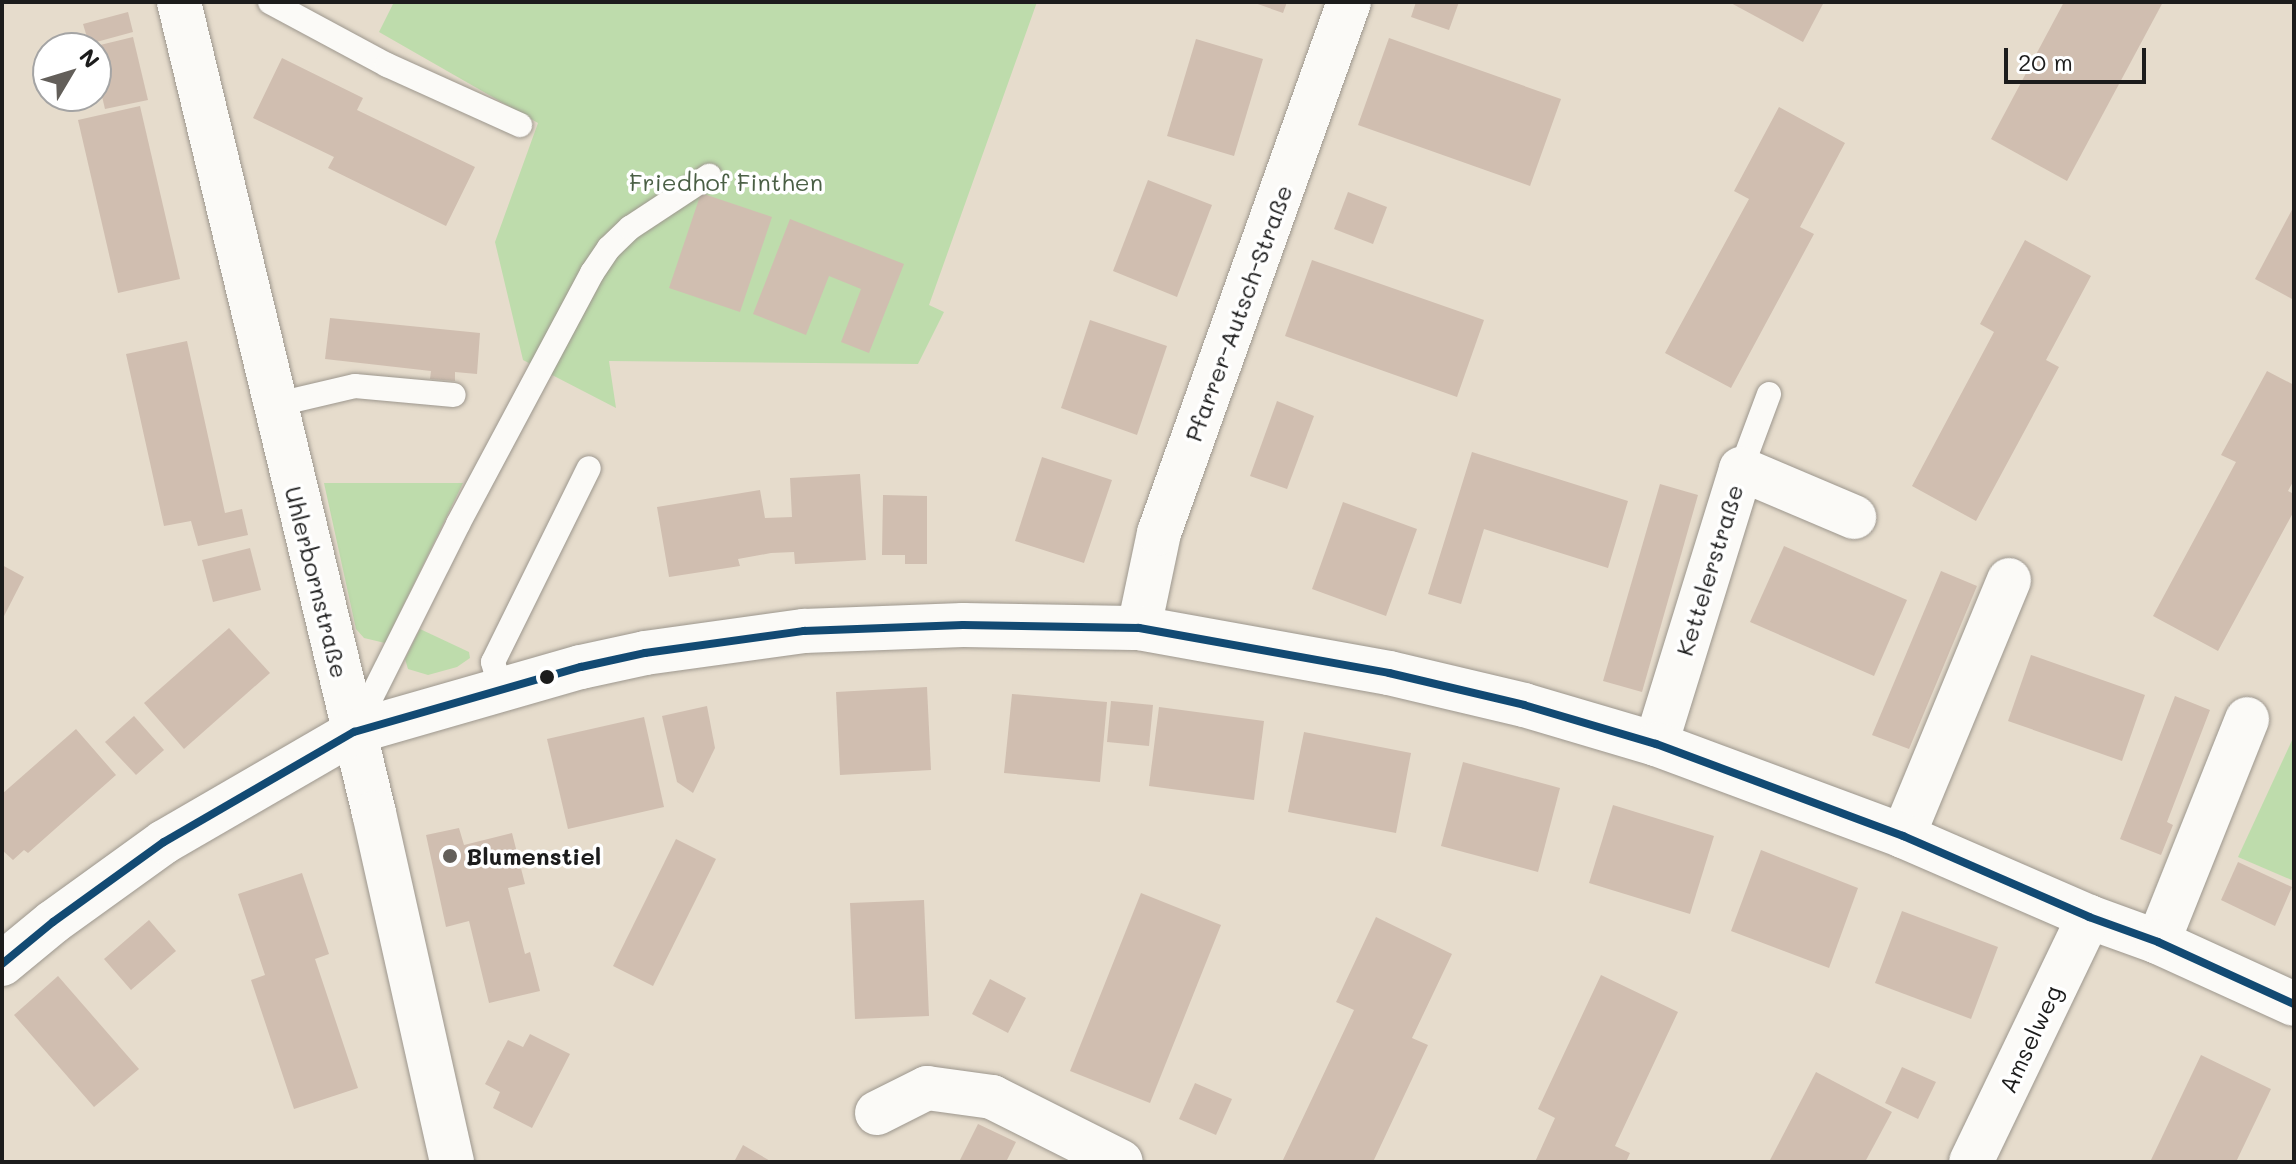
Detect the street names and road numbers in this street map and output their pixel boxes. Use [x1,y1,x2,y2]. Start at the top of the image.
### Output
street label: Pfarrer-Autsch-Straße [1178,181,1298,445]
street label: Kettelerstraße [1669,481,1749,659]
street label: Uhlerbornstraße [279,483,355,681]
street label: Amselweg [1993,980,2067,1098]

